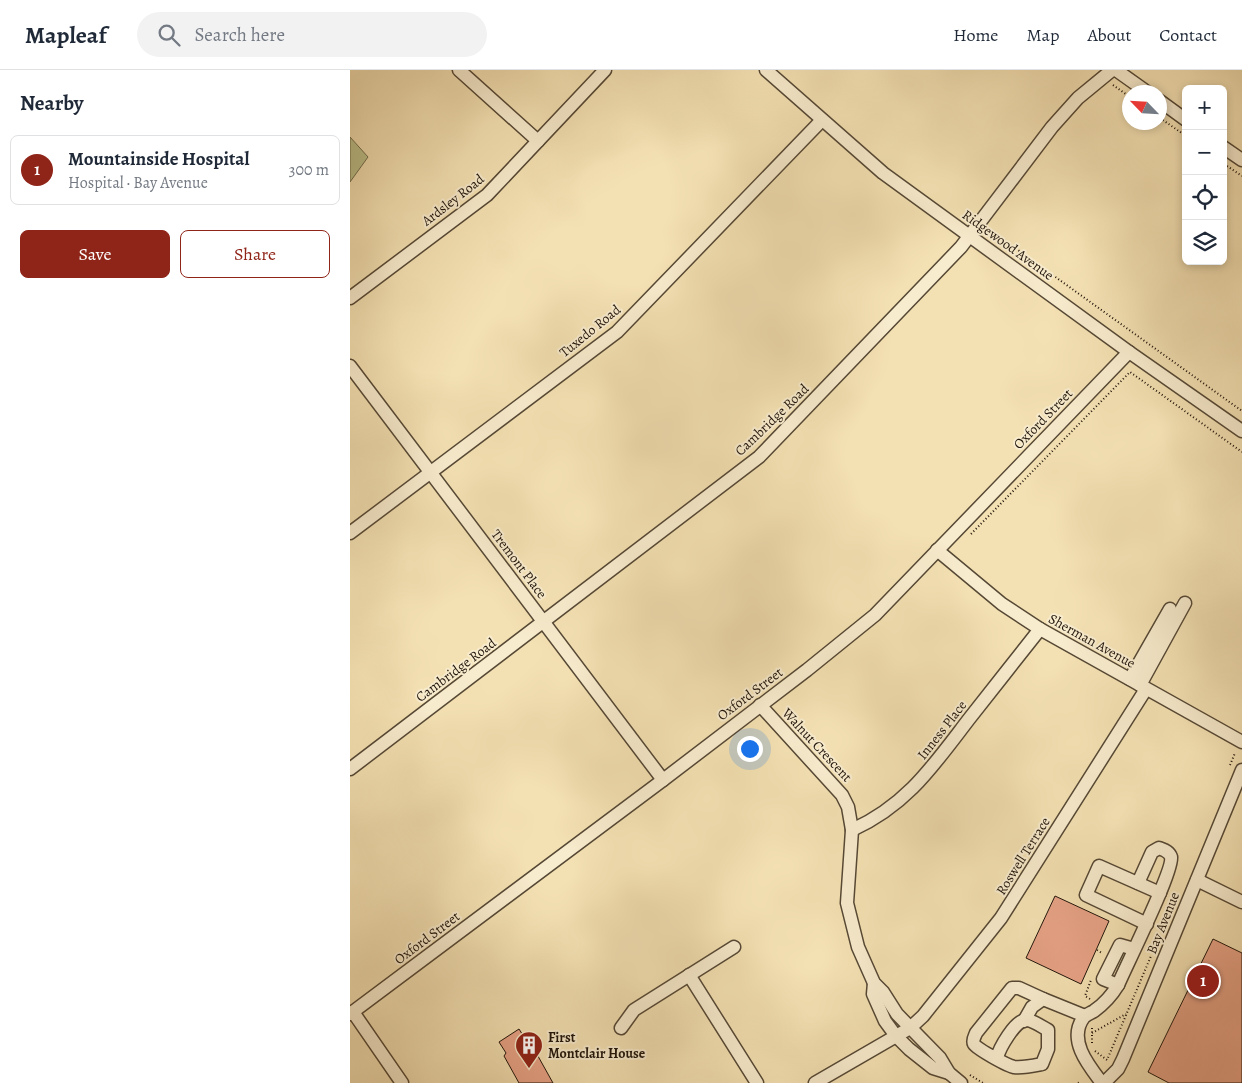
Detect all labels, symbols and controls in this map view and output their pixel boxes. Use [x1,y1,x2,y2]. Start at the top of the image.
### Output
search box [137,12,487,57]
text: Mapleaf [25,19,107,51]
icon: search [155,21,183,49]
text: Search here [195,22,285,48]
text: Home [953,23,998,47]
text: Map [1026,23,1059,47]
text: About [1087,23,1131,47]
text: Contact [1159,23,1217,47]
north arrow [1122,85,1167,130]
map controls [1182,85,1227,265]
button: + [1182,85,1227,130]
text: Nearby [20,89,83,117]
button: − [1182,130,1227,175]
text: Mountainside Hospital [68,146,249,172]
text: 1 [34,159,40,181]
text: 300 m [289,159,329,181]
street label: Ardsley Road [417,169,488,231]
text: Hospital · Bay Avenue [68,172,208,194]
button: locate [1182,175,1227,220]
street label: Ridgewood Avenue [958,205,1058,285]
button: layers [1182,220,1227,265]
button: Save [20,230,170,278]
button: Share [180,230,330,278]
street label: Tuxedo Road [555,300,625,362]
street label: Cambridge Road [731,379,813,460]
street label: Oxford Street [1009,384,1077,454]
street label: Tremont Place [487,526,551,602]
street label: Sherman Avenue [1045,609,1139,673]
street label: Cambridge Road [412,633,500,707]
street label: Oxford Street [713,663,787,725]
street label: Inness Place [913,696,971,764]
street label: Walnut Crescent [777,703,856,786]
your location [737,736,763,762]
street label: Roswell Terrace [992,813,1054,899]
street label: Bay Avenue [1142,889,1184,957]
street label: Oxford Street [390,907,464,969]
pin: 1 [1187,962,1219,1000]
place label: First Montclair House [548,1028,646,1063]
building icon: First Montclair House [514,1030,544,1069]

